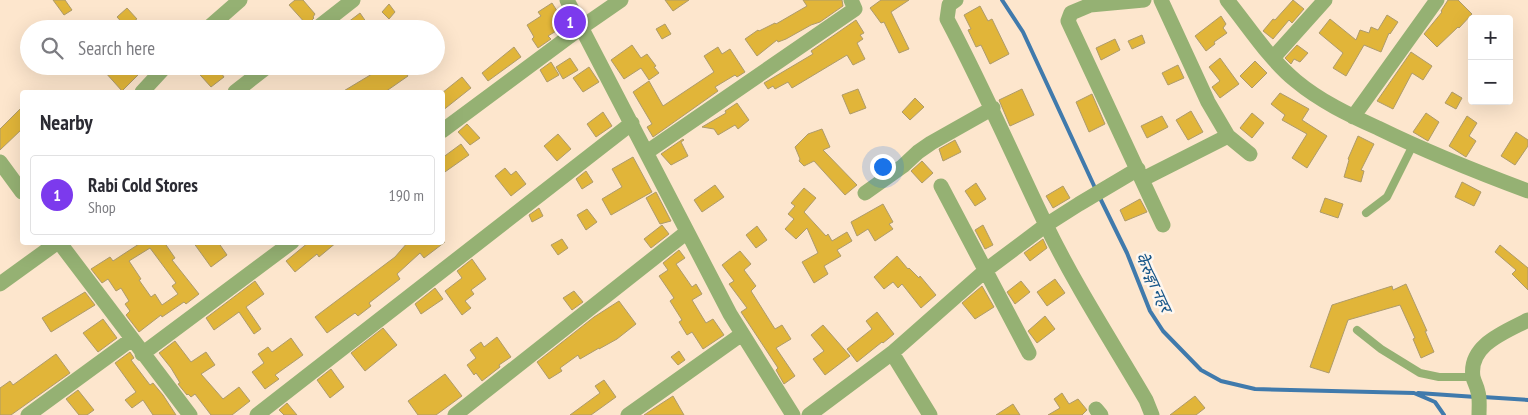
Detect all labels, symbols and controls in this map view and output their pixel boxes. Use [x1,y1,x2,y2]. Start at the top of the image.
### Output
pin: 1 [554,3,586,41]
map controls [1468,15,1513,105]
button: + [1468,15,1513,60]
search box [20,20,445,75]
icon: search [38,34,66,62]
text: Search here [78,36,155,60]
button: − [1468,60,1513,105]
text: Nearby [40,109,93,136]
your location [870,154,896,180]
text: Rabi Cold Stores [88,173,198,197]
text: 1 [53,185,61,205]
text: 190 m [389,185,424,205]
text: Shop [88,197,116,217]
water label: केेरुङ्गा नहर [1132,249,1178,318]

